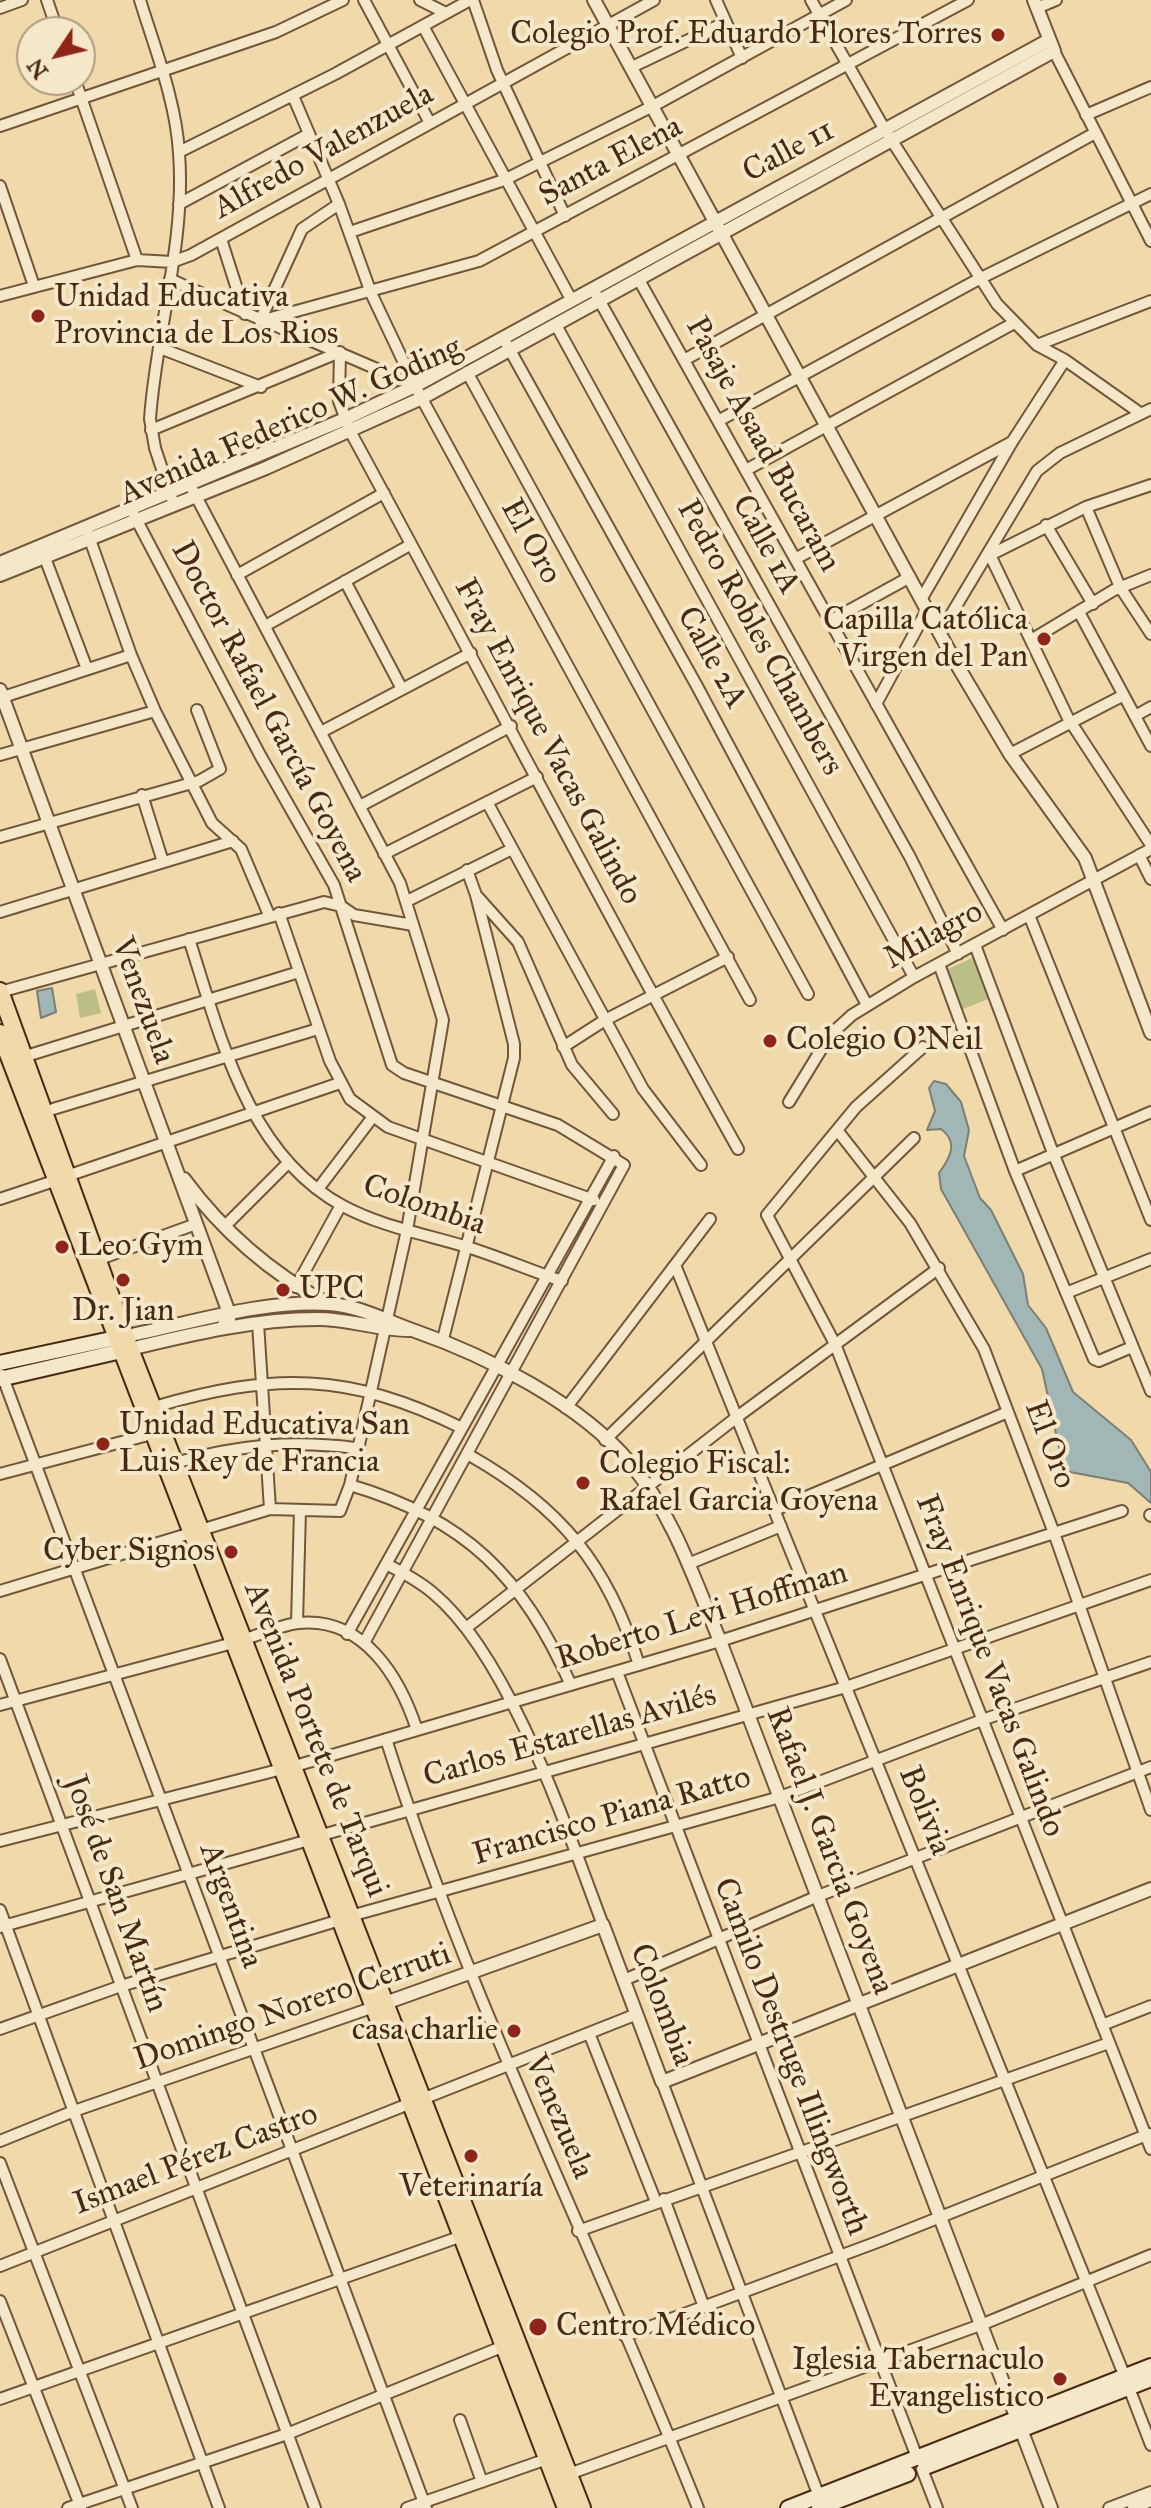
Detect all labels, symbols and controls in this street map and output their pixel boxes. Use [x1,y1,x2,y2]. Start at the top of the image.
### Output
north arrow [16,16,96,96]
place label: Colegio Prof. Eduardo Flores Torres [510,16,982,54]
marker: Colegio Prof. Eduardo Flores Torres [989,26,1007,44]
text: N [21,54,54,84]
street label: Alfredo Valenzuela [207,76,441,228]
street label: Santa Elena [533,108,689,216]
street label: Calle 11 [737,112,841,192]
place label: Unidad Educativa Provincia de Los Rios [54,279,338,354]
marker: Unidad Educativa Provincia de Los Rios [29,307,47,325]
street label: Pasaje Asaad Bucaram [676,311,848,579]
street label: Avenida Federico W. Goding [114,329,468,515]
street label: Calle 1A [722,489,808,601]
street label: El Oro [491,493,569,591]
street label: Pedro Robles Chambers [667,494,851,782]
street label: Doctor Rafael García Goyena [162,535,374,889]
street label: Fray Enrique Vacas Galindo [445,572,649,912]
street label: Calle 2A [668,601,754,715]
place label: Capilla Católica Virgen del Pan [823,602,1028,677]
marker: Capilla Católica Virgen del Pan [1035,630,1053,648]
street label: Milagro [878,893,990,979]
street label: Venezuela [102,933,182,1069]
place label: Colegio O'Neil [786,1022,982,1060]
marker: Colegio O'Neil [761,1032,779,1050]
street label: Colombia [358,1167,490,1245]
place label: Leo Gym [78,1228,204,1266]
marker: Leo Gym [53,1238,71,1256]
marker: Dr. Jian [114,1271,132,1289]
place label: UPC [299,1271,364,1309]
marker: UPC [274,1281,292,1299]
place label: Dr. Jian [72,1293,174,1331]
street label: El Oro [1015,1396,1083,1494]
place label: Unidad Educativa San Luis Rey de Francia [119,1407,410,1482]
marker: Unidad Educativa San Luis Rey de Francia [94,1435,112,1453]
place label: Colegio Fiscal: Rafael Garcia Goyena [599,1446,878,1521]
marker: Colegio Fiscal: Rafael Garcia Goyena [574,1474,592,1492]
street label: Fray Enrique Vacas Galindo [906,1489,1072,1843]
place label: Cyber Signos [43,1533,215,1571]
marker: Cyber Signos [222,1543,240,1561]
street label: Roberto Levi Hoffman [552,1554,852,1680]
street label: Avenida Portete de Tarqui [234,1577,396,1903]
street label: Carlos Estarellas Avilés [419,1677,721,1797]
street label: Rafael J. Garcia Goyena [756,1702,902,2000]
street label: Francisco Piana Ratto [469,1759,755,1875]
street label: Bolivia [889,1761,959,1861]
street label: José de San Martín [54,1771,176,2017]
street label: Argentina [190,1838,270,1974]
street label: Camilo Destruge Illingworth [704,1873,876,2241]
street label: Domingo Norero Cerruti [130,1936,456,2080]
street label: Colombia [620,1939,702,2071]
place label: casa charlie [352,2012,498,2050]
marker: casa charlie [505,2022,523,2040]
street label: Venezuela [515,2049,601,2185]
street label: Ismael Pérez Castro [68,2096,324,2224]
marker: Veterinaría [462,2147,480,2165]
place label: Veterinaría [399,2169,543,2207]
place label: Centro Médico [556,2308,755,2346]
marker: Centro Médico [527,2316,549,2338]
place label: Iglesia Tabernaculo Evangelistico [792,2342,1044,2417]
marker: Iglesia Tabernaculo Evangelistico [1051,2370,1069,2388]

